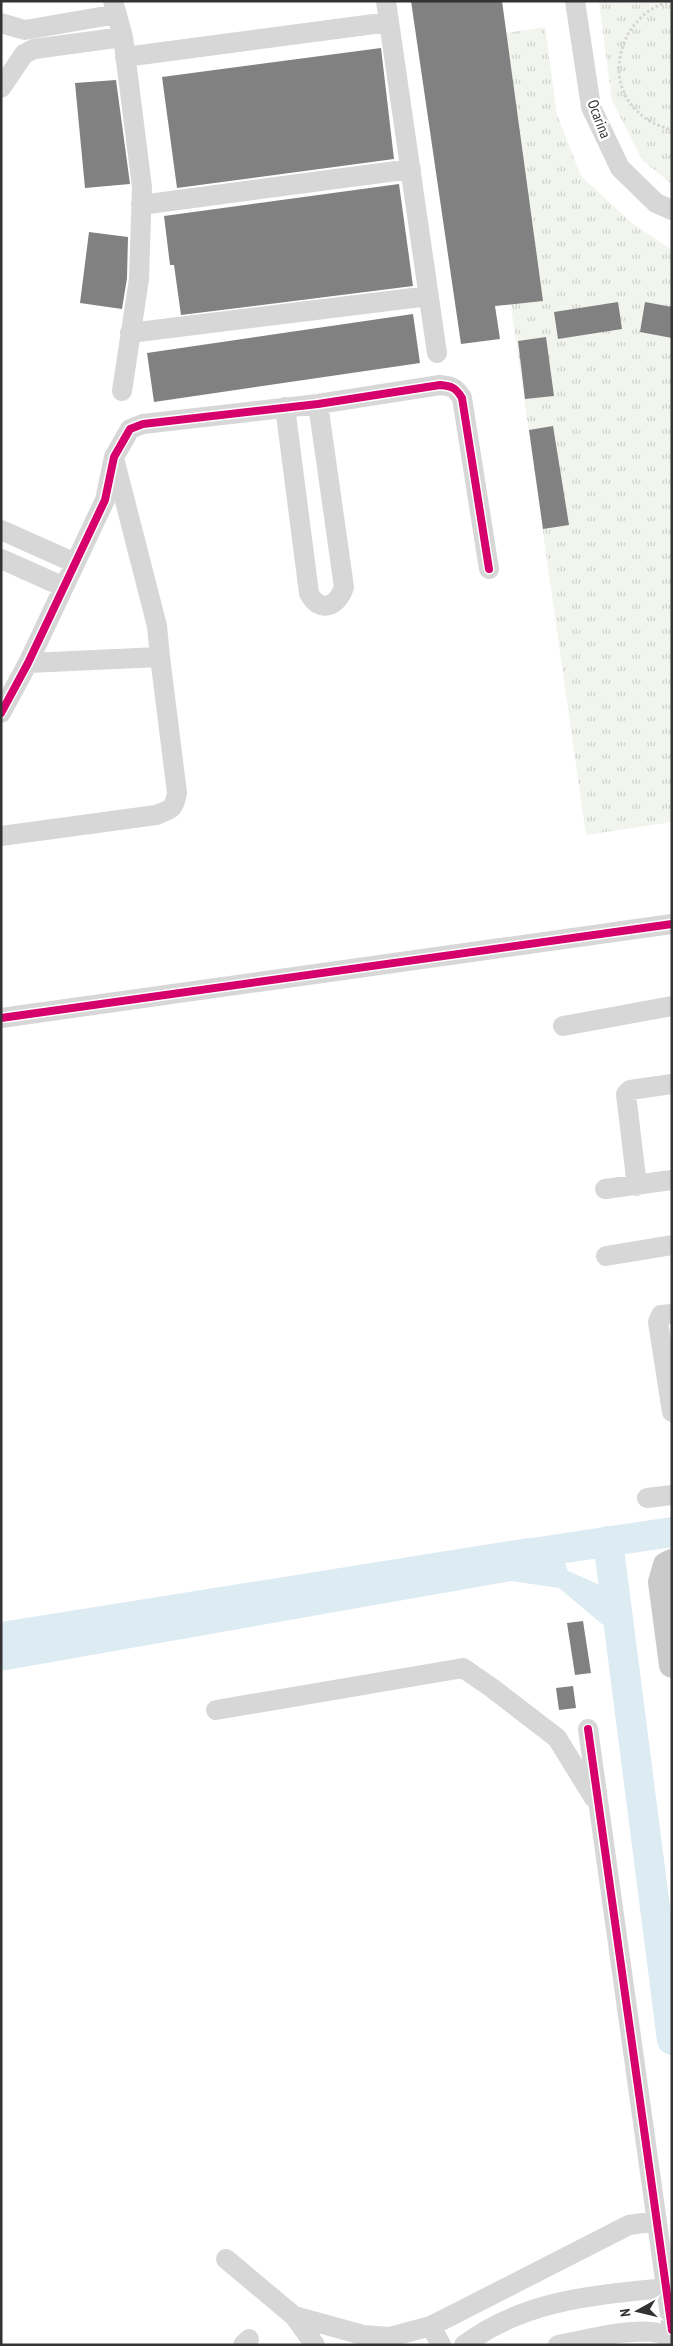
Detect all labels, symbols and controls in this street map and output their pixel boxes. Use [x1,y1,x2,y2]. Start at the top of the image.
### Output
street label: Ocarina [584,97,615,141]
north arrow [613,2286,663,2336]
text: N [616,2308,635,2318]

